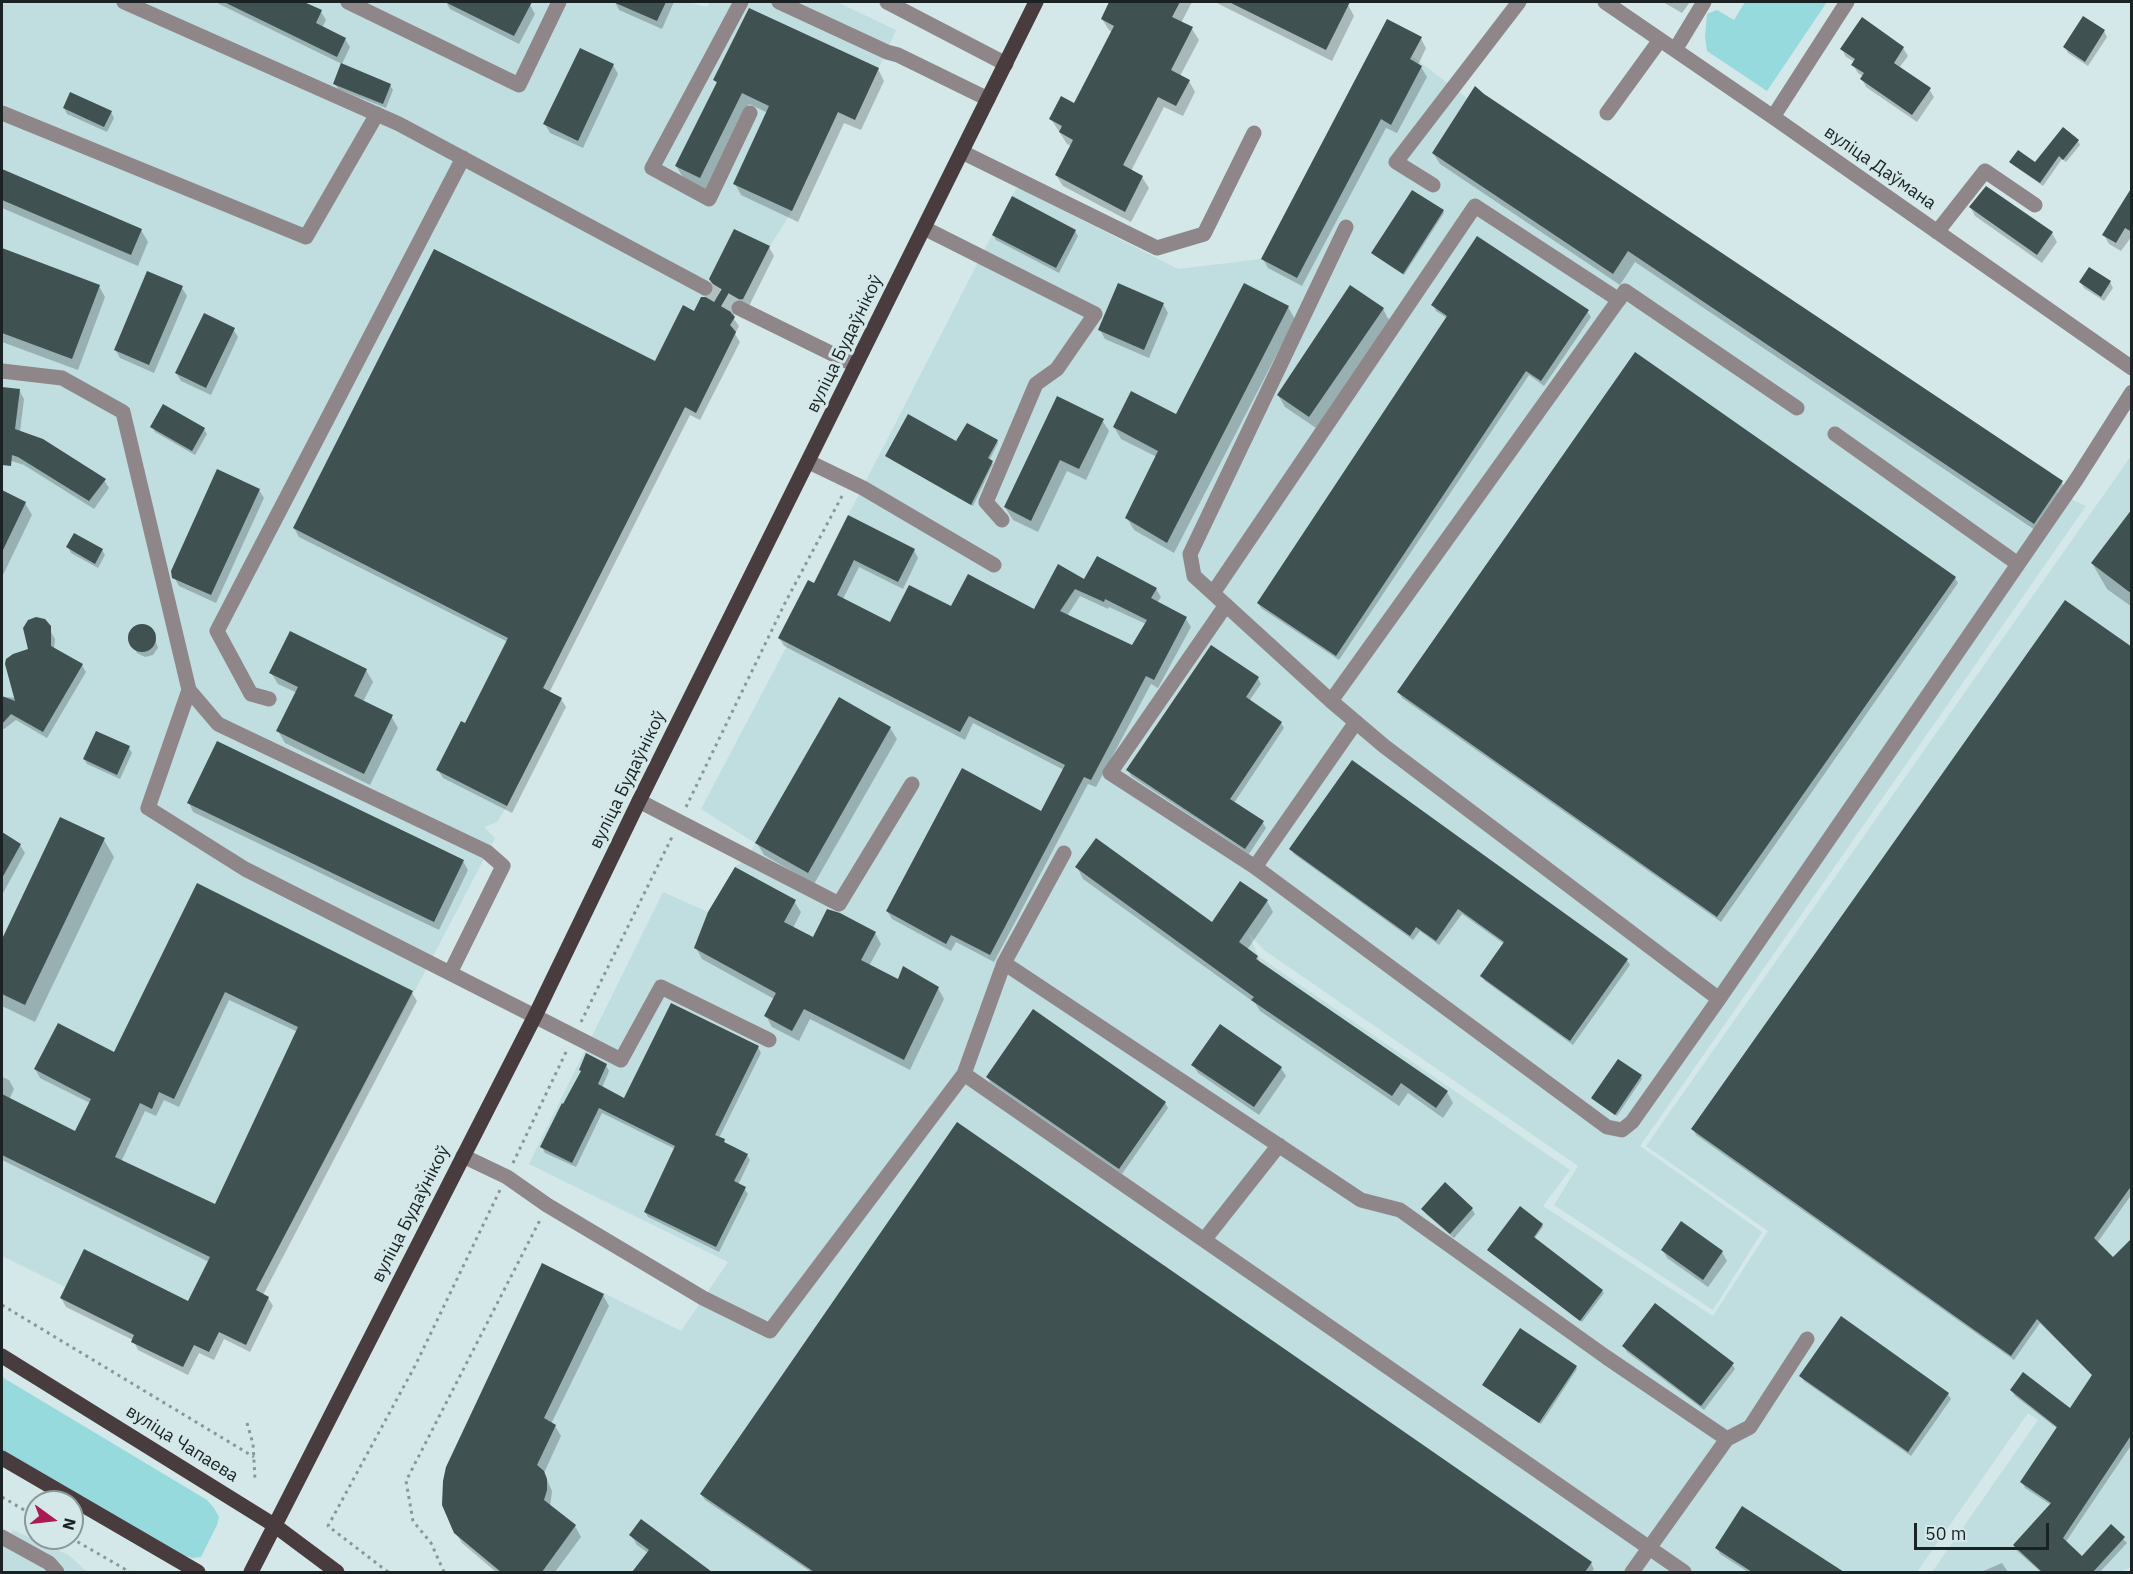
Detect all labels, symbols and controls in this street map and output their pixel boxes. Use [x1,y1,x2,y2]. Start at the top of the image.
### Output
street label: вуліца Даўмана [1820,121,1940,215]
street label: вуліца Будаўнікоў [802,272,888,416]
street label: вуліца Будаўнікоў [585,708,671,852]
street label: вуліца Будаўнікоў [367,1142,455,1286]
street label: вуліца Чапаева [122,1401,242,1487]
north arrow [24,1490,84,1550]
scale bar [1917,1511,2052,1549]
text: N [58,1516,81,1532]
text: 50 m [1925,1522,1967,1545]

